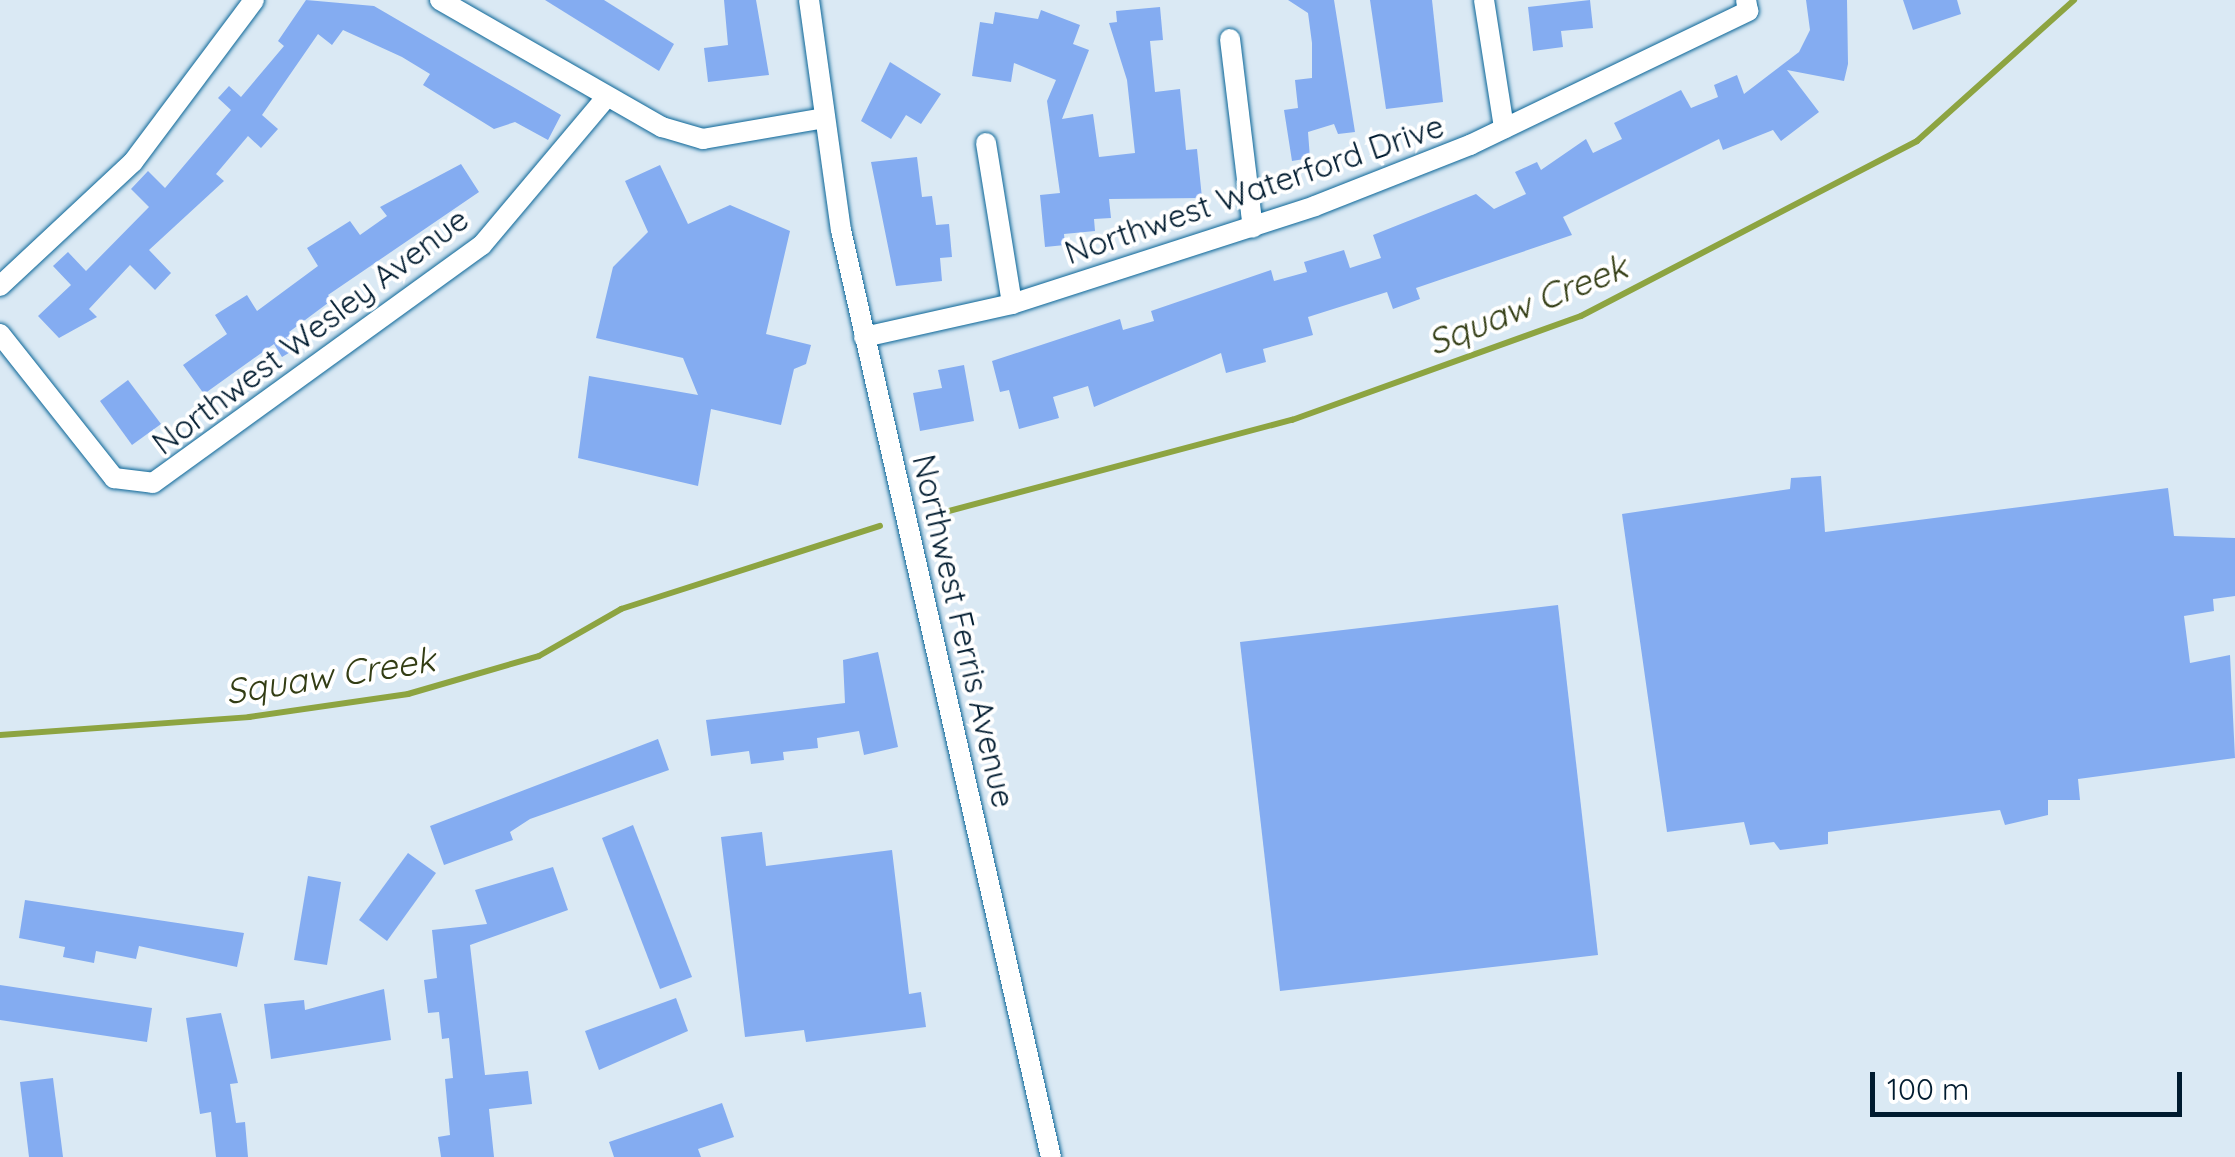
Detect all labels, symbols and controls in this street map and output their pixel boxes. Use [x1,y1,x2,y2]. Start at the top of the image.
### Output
street label: Northwest Waterford Drive [1059,106,1449,272]
street label: Northwest Wesley Avenue [144,200,476,462]
water label: Squaw Creek [1421,245,1633,363]
street label: Northwest Ferris Avenue [905,451,1023,811]
water label: Squaw Creek [222,638,438,712]
scale bar [1875,1052,2188,1114]
text: 100 m [1887,1070,1969,1108]

